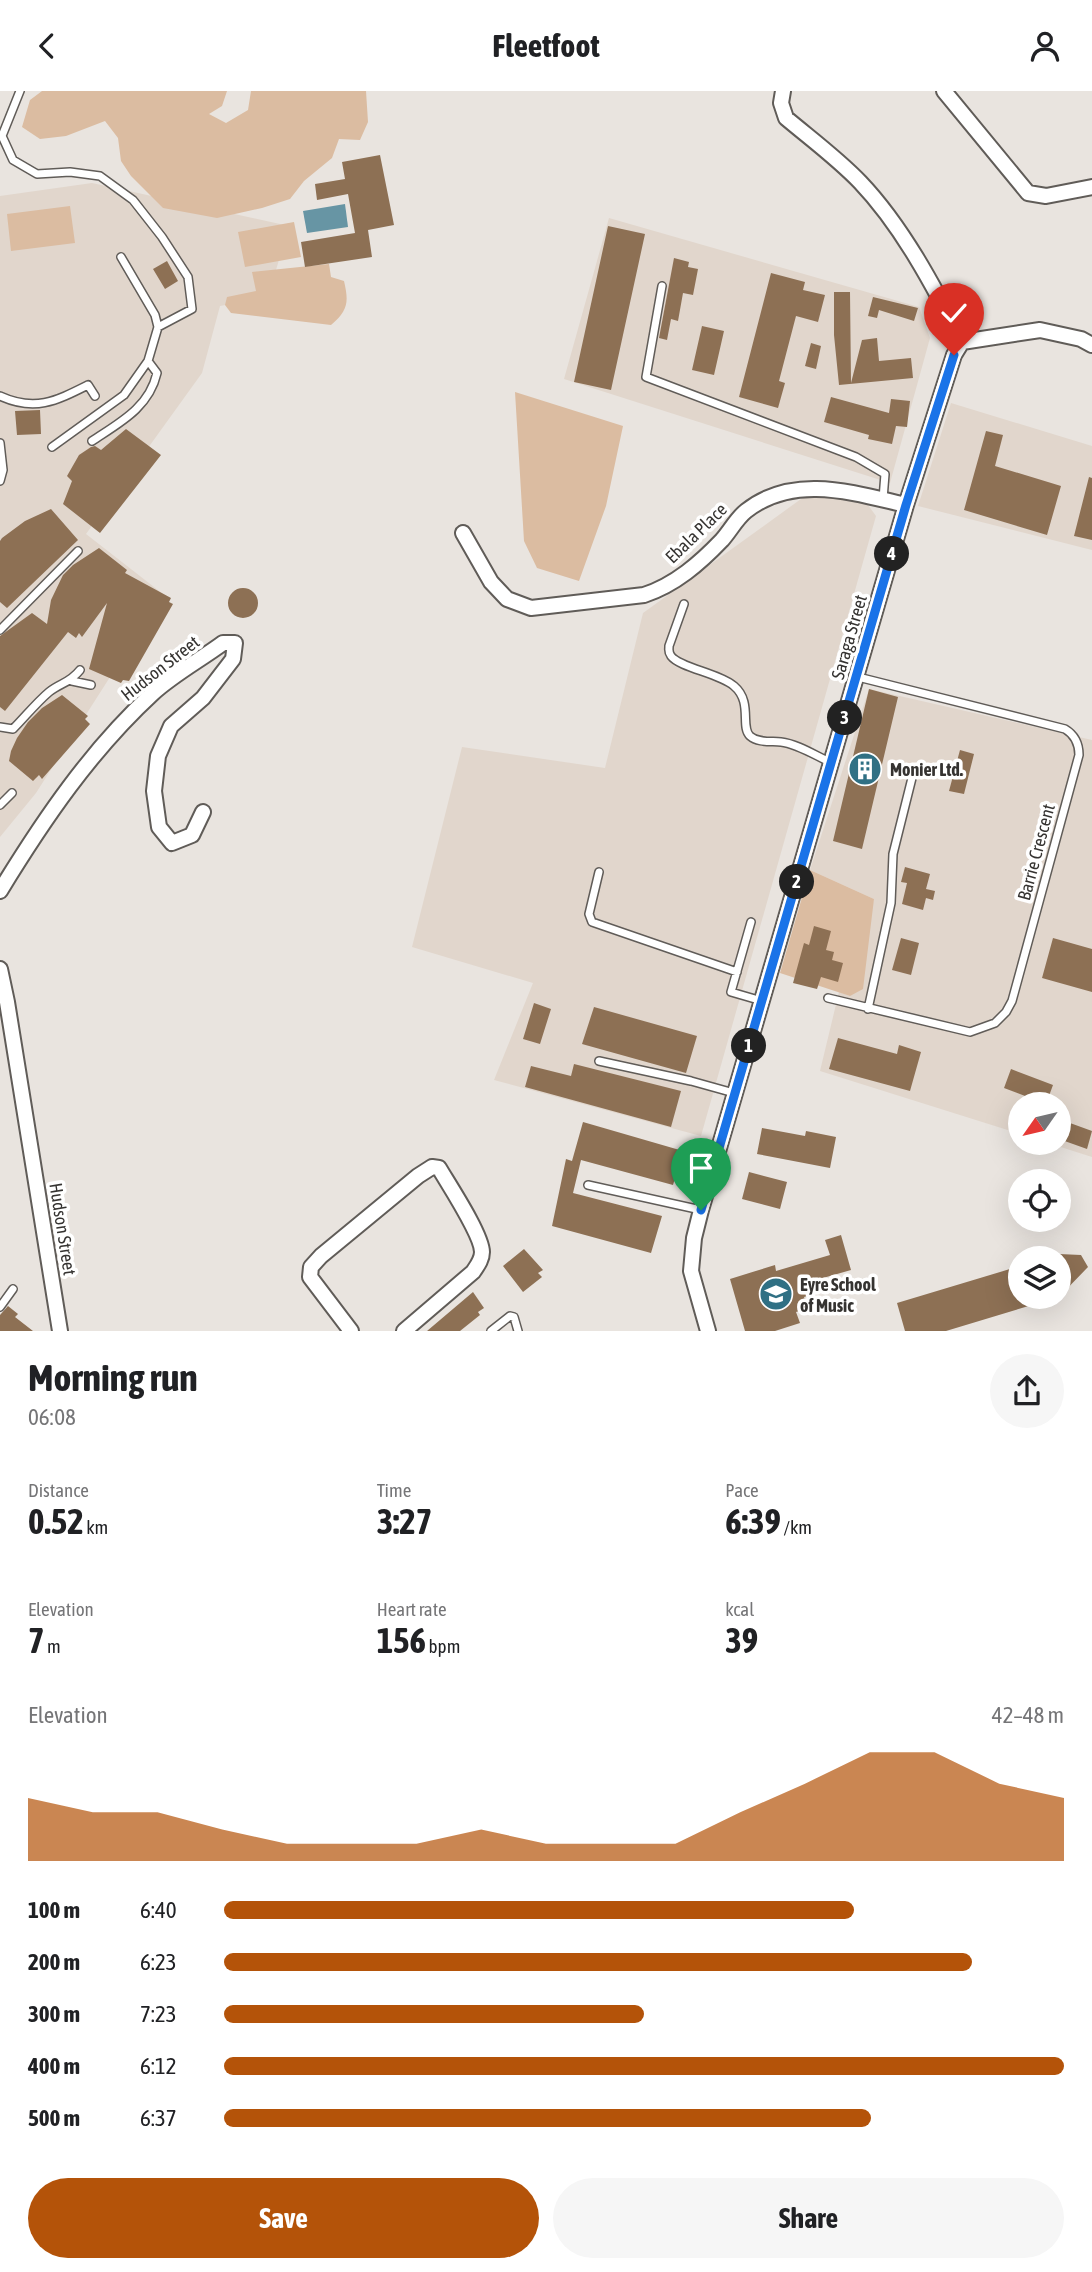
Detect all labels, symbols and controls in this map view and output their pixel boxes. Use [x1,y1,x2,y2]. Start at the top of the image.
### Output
icon: back [28,27,66,65]
text: Fleetfoot [492,27,600,64]
icon: person [1026,27,1064,65]
pin [924,283,984,355]
icon: check [935,294,973,332]
street label: Ebala Place [661,499,731,567]
pin: 4 [874,537,910,571]
text: 4 [887,542,896,564]
street label: Saraga Street [827,592,871,682]
street label: Hudson Street [117,631,203,705]
pin: 3 [828,701,862,735]
text: 3 [840,706,849,728]
building icon: Monier Ltd. [846,750,884,788]
place label: Monier Ltd. [890,759,963,780]
street label: Barrie Crescent [1013,801,1059,903]
pin: 2 [780,865,814,899]
text: 2 [792,870,801,892]
pin: 1 [732,1028,766,1063]
text: 1 [744,1034,753,1056]
north arrow [1008,1092,1071,1155]
map controls [1008,1092,1071,1309]
pin [671,1138,731,1210]
icon: arrive [682,1149,720,1187]
button: locate [1008,1169,1071,1232]
street label: Hudson Street [45,1181,81,1277]
button: layers [1008,1246,1071,1309]
place label: Eyre School of Music [800,1274,876,1316]
school or university icon: Eyre School of Music [757,1275,795,1313]
button: share [990,1354,1064,1428]
text: Morning run [28,1356,198,1399]
text: 06:08 [28,1404,76,1430]
text: Distance [28,1479,89,1501]
text: Time [377,1479,411,1501]
text: Pace [725,1479,759,1501]
text: 0.52 [28,1501,84,1541]
text: 3:27 [377,1501,432,1541]
text: 6:39 [725,1501,781,1541]
text: km [84,1516,108,1538]
text: /km [781,1516,812,1538]
text: Elevation [28,1598,94,1620]
text: Heart rate [377,1598,447,1620]
text: kcal [725,1598,754,1620]
text: 7 [28,1620,44,1660]
text: 156 [377,1620,426,1660]
text: 39 [725,1620,758,1660]
text: m [44,1635,61,1657]
text: bpm [426,1635,460,1657]
text: Elevation [28,1702,108,1728]
text: 42–48 m [992,1702,1064,1728]
text: 100 m [28,1897,80,1923]
text: 6:40 [140,1897,177,1923]
text: 200 m [28,1949,80,1975]
text: 6:23 [140,1949,177,1975]
text: 300 m [28,2001,80,2027]
text: 7:23 [140,2001,177,2027]
text: 400 m [28,2053,80,2079]
text: 6:12 [140,2053,177,2079]
text: 500 m [28,2105,80,2131]
text: 6:37 [140,2105,177,2131]
button: Save [28,2178,539,2258]
button: Share [553,2178,1064,2258]

